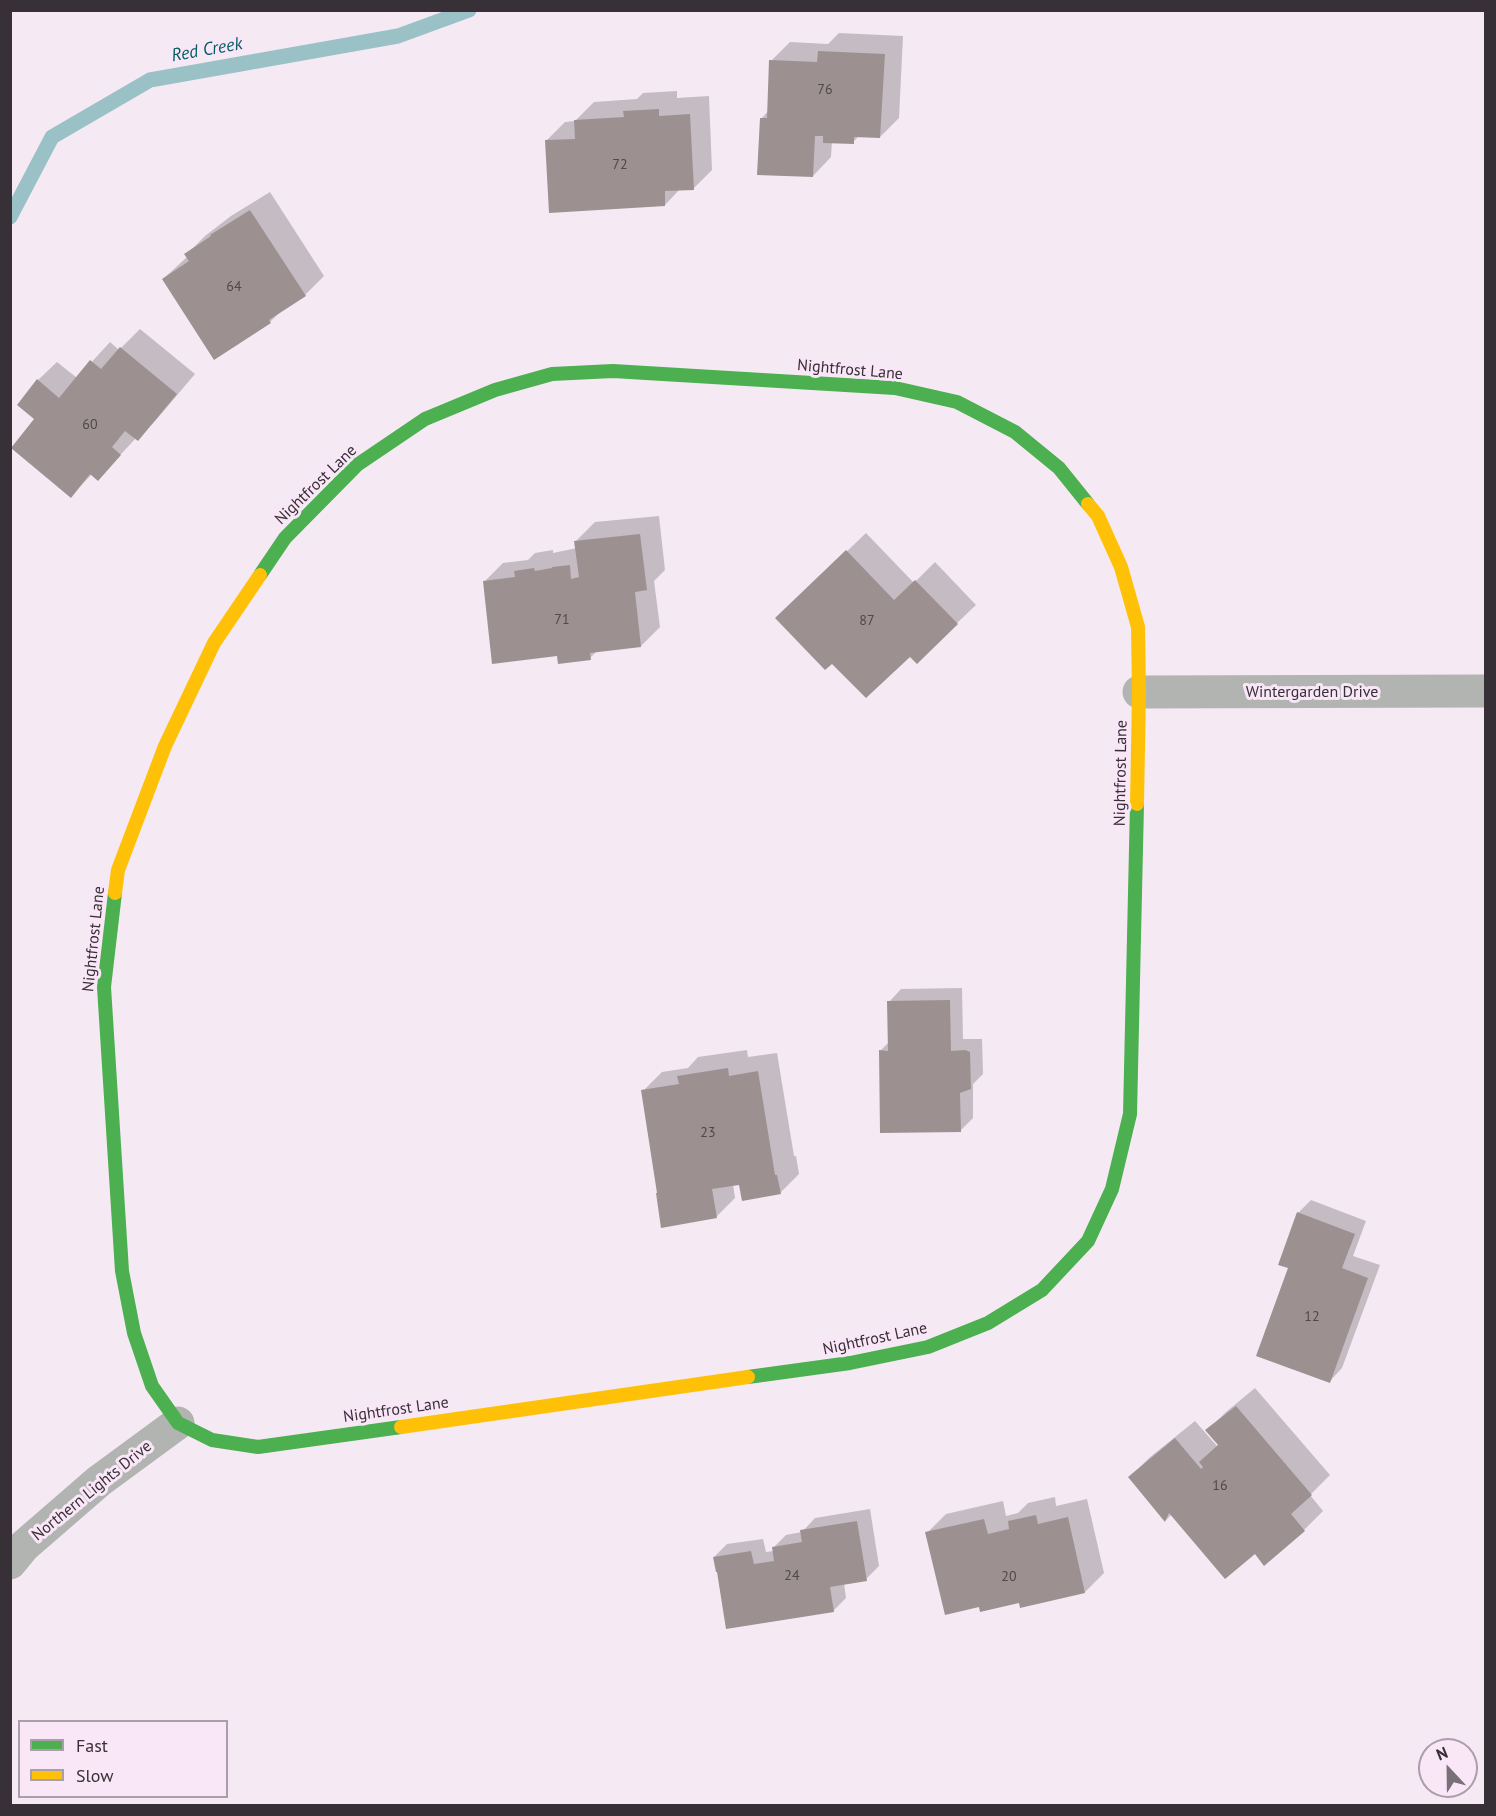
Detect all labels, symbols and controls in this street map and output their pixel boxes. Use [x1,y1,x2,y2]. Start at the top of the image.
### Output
water label: Red Creek [170,33,244,67]
house number: 76 [817,82,833,98]
house number: 72 [612,157,628,173]
house number: 64 [226,279,242,295]
street label: Nightfrost Lane [796,356,904,384]
house number: 60 [82,417,98,433]
street label: Nightfrost Lane [271,441,361,529]
house number: 71 [554,612,570,628]
house number: 87 [859,613,875,629]
street label: Wintergarden Drive [1246,682,1378,702]
street label: Nightfrost Lane [1110,720,1132,826]
street label: Nightfrost Lane [79,885,109,993]
house number: 23 [700,1125,716,1141]
house number: 12 [1304,1309,1320,1325]
street label: Nightfrost Lane [821,1319,929,1359]
street label: Nightfrost Lane [342,1393,450,1427]
street label: Northern Lights Drive [28,1437,156,1545]
house number: 16 [1212,1478,1228,1494]
house number: 24 [784,1568,800,1584]
house number: 20 [1001,1569,1017,1585]
legend [18,1720,228,1798]
text: Fast [76,1734,108,1757]
north arrow [1418,1738,1478,1798]
text: N [1433,1742,1451,1764]
text: Slow [76,1764,114,1787]

